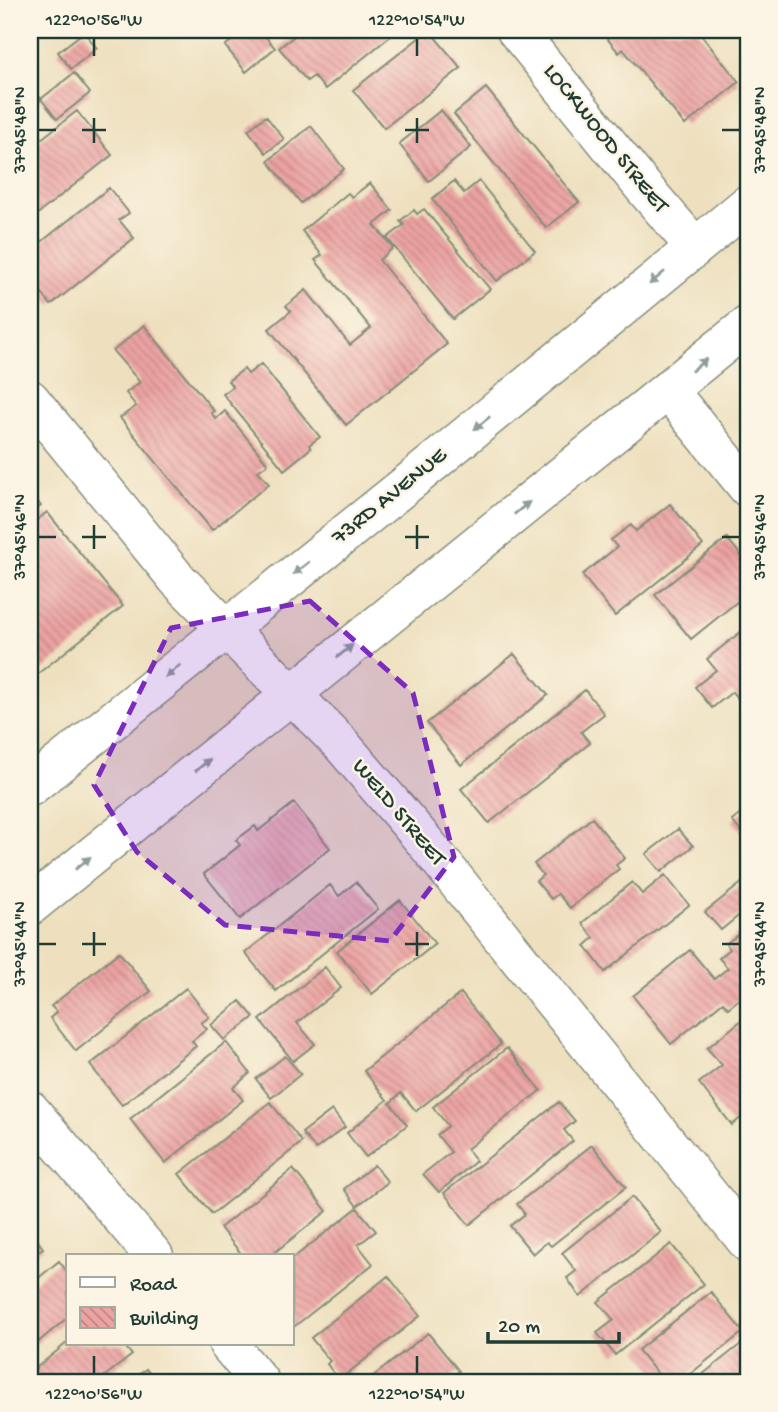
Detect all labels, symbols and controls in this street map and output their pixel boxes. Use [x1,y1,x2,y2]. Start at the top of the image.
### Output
text: 122°10'56"W [45,11,142,32]
text: 122°10'54"W [368,11,465,32]
street label: LOCKWOOD STREET [537,59,674,220]
text: 37°45'48"N [11,87,32,174]
text: 37°45'48"N [751,87,772,174]
one-way arrow [649,270,666,285]
one-way arrow [689,358,707,373]
one-way arrow [473,415,490,430]
street label: 73RD AVENUE [326,442,454,552]
text: 37°45'46"N [11,494,32,581]
text: 37°45'46"N [751,494,772,581]
one-way arrow [513,501,530,516]
one-way arrow [293,560,311,575]
one-way arrow [336,644,353,659]
one-way arrow [164,664,182,678]
street label: WELD STREET [345,754,451,873]
one-way arrow [195,758,212,773]
one-way arrow [73,855,91,870]
text: 37°45'44"N [11,901,32,988]
text: 37°45'44"N [751,901,772,988]
legend [66,1254,294,1346]
text: Road [130,1274,178,1299]
scale bar [488,1300,619,1344]
text: Building [129,1308,199,1333]
text: 20 m [498,1316,540,1341]
text: 122°10'56"W [45,1385,142,1406]
text: 122°10'54"W [368,1385,465,1406]

